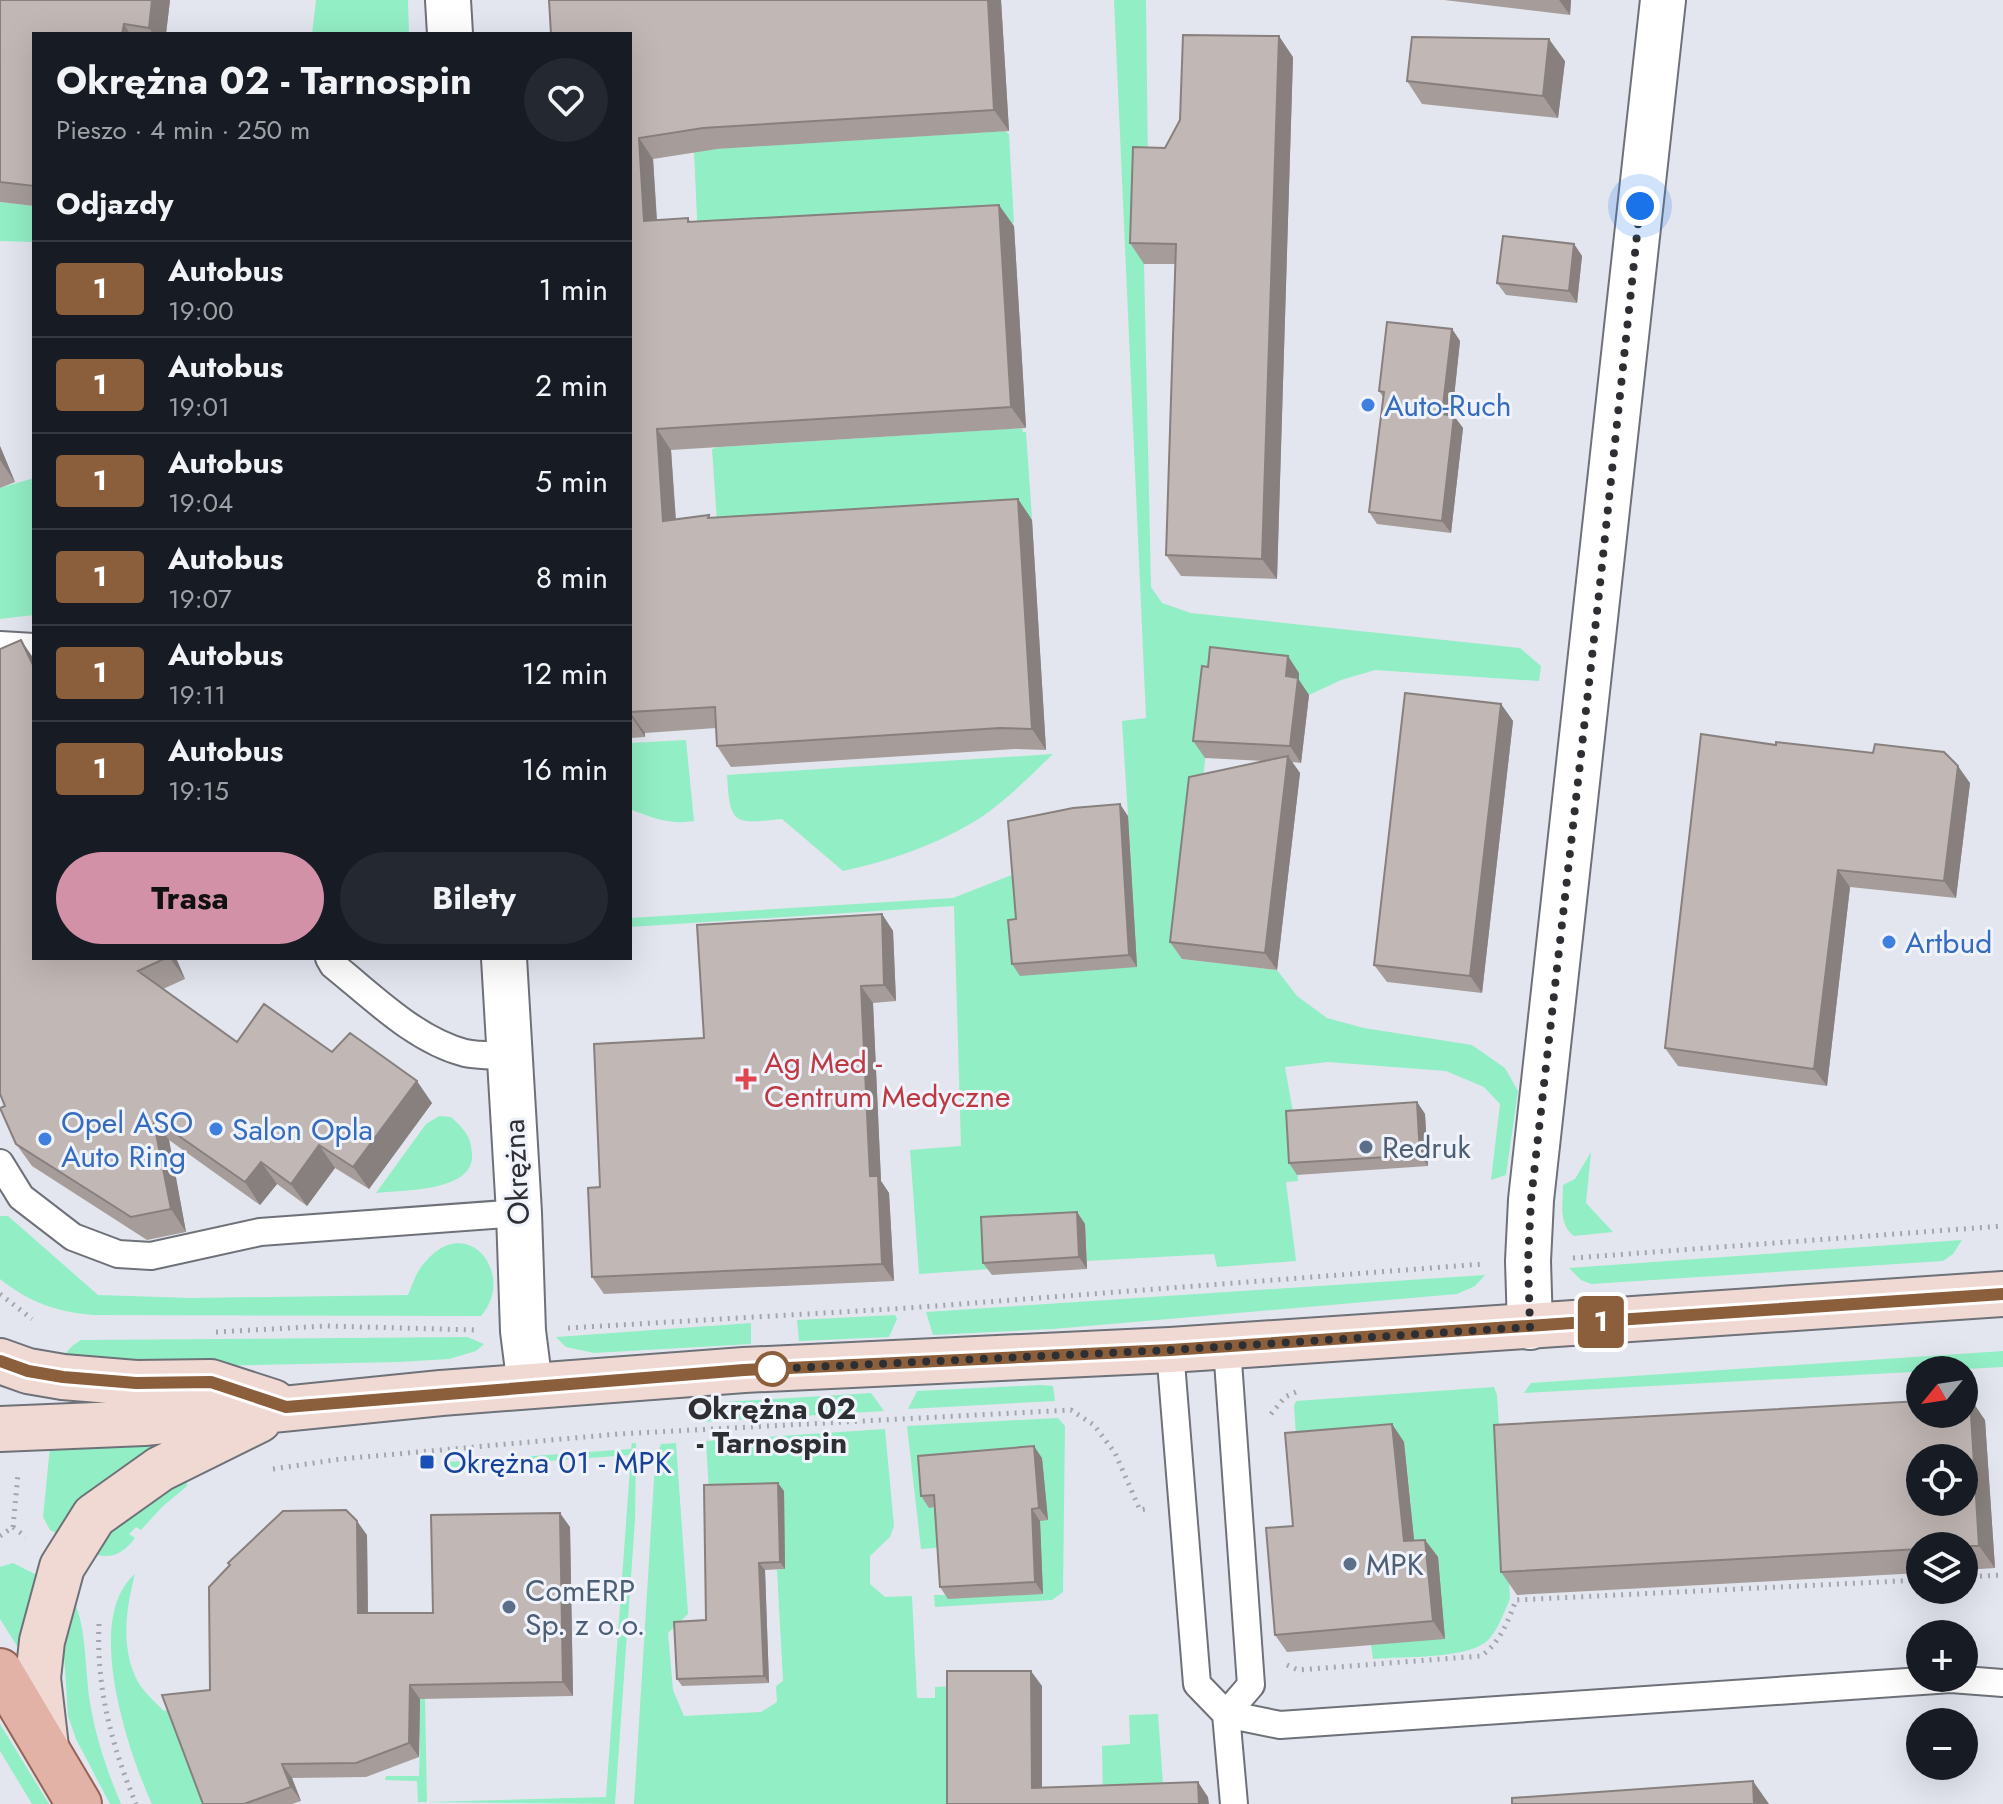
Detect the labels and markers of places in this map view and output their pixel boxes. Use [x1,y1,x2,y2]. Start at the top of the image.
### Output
place label: Auto-Ruch [1384,384,1511,427]
marker: Auto-Ruch [1359,396,1377,414]
place label: Artbud [1905,921,1992,964]
marker: Artbud [1880,933,1898,951]
place label: Ag Med - Centrum Medyczne [764,1041,1010,1118]
marker: Ag Med - Centrum Medyczne [735,1068,757,1090]
place label: Opel ASO Auto Ring [61,1101,193,1178]
place label: Salon Opla [232,1108,373,1151]
marker: Salon Opla [207,1120,225,1138]
place label: Redruk [1382,1126,1471,1169]
marker: Opel ASO Auto Ring [36,1130,54,1148]
marker: Redruk [1357,1138,1375,1156]
marker: Okrężna 02 - Tarnospin [755,1352,789,1386]
place label: Okrężna 02 - Tarnospin [688,1387,856,1464]
place label: Okrężna 01 - MPK [443,1441,672,1484]
marker: Okrężna 01 - MPK [418,1453,436,1471]
place label: MPK [1366,1543,1424,1586]
marker: MPK [1341,1555,1359,1573]
place label: ComERP Sp. z o.o. [525,1569,646,1646]
marker: ComERP Sp. z o.o. [500,1598,518,1616]

